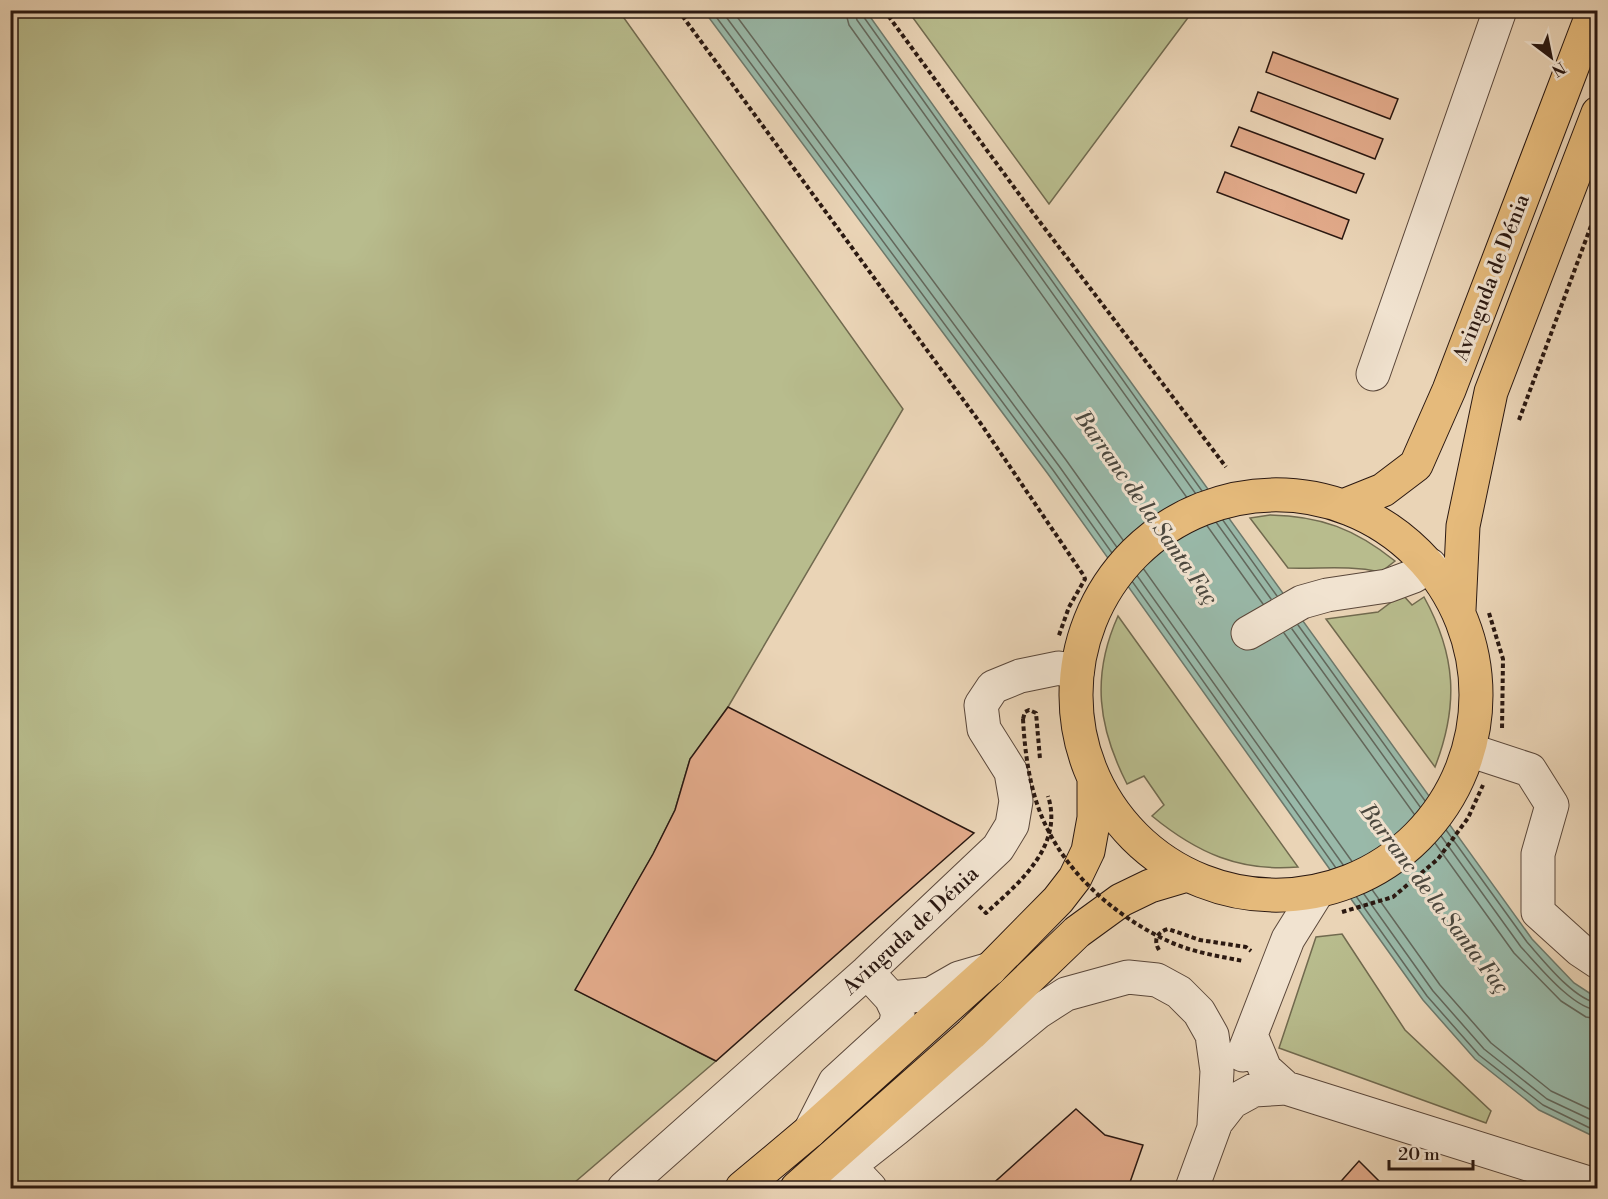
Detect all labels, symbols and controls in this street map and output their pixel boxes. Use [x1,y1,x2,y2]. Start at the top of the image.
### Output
north arrow [1521,27,1581,87]
text: N [1547,57,1569,81]
street label: Avinguda de Dénia [1448,190,1536,366]
water label: Barranc de la Santa Faç [1068,405,1224,611]
water label: Barranc de la Santa Faç [1353,798,1515,1000]
street label: Avinguda de Dénia [837,861,985,1002]
scale bar [1389,1133,1473,1171]
text: 20 m [1398,1143,1440,1166]

